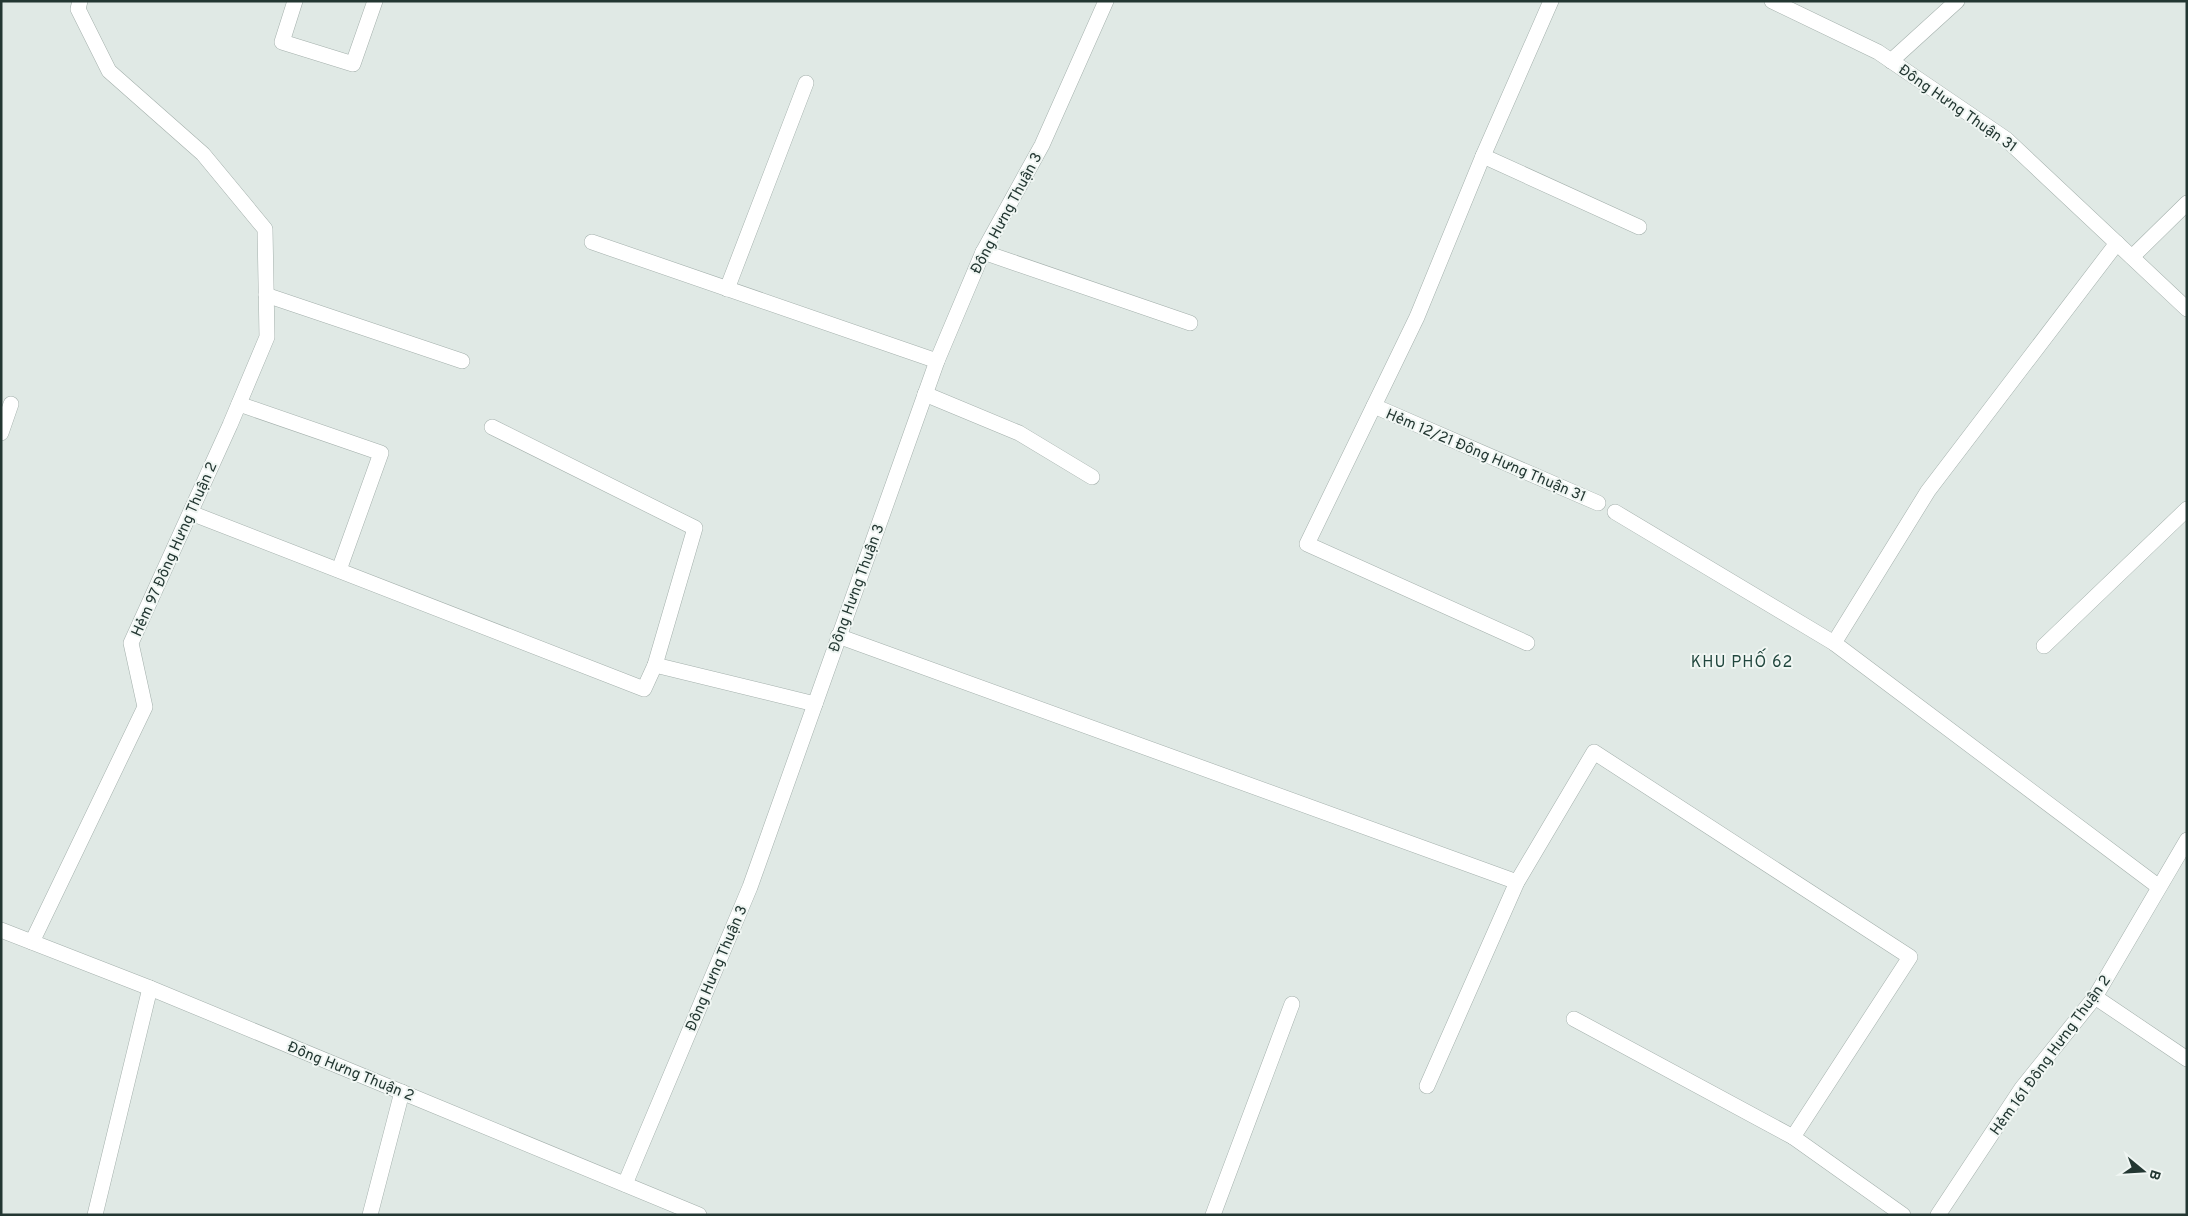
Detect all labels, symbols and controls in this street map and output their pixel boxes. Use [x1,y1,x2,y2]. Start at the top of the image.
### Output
street label: Đông Hưng Thuận 31 [1894,61,2020,157]
street label: Đông Hưng Thuận 3 [967,150,1047,278]
street label: Hẻm 12/21 Đông Hưng Thuận 31 [1382,405,1588,507]
street label: Hẻm 97 Đông Hưng Thuận 2 [128,459,223,640]
street label: Đông Hưng Thuận 3 [825,522,889,655]
district label: KHU PHỐ 62 [1691,648,1793,673]
street label: Đông Hưng Thuận 3 [682,903,752,1034]
street label: Hẻm 161 Đông Hưng Thuận 2 [1987,972,2116,1140]
street label: Đông Hưng Thuận 2 [284,1038,417,1106]
north arrow [2118,1146,2168,1196]
text: B [2144,1167,2164,1182]

